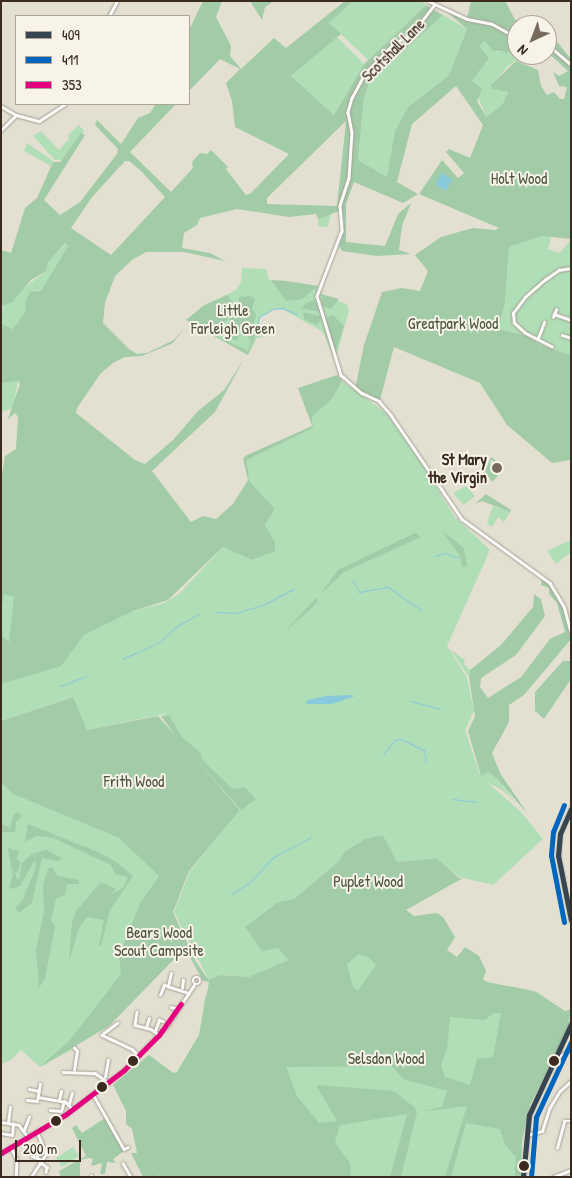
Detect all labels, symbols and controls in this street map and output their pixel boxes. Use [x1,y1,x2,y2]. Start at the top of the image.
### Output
legend [15,15,190,105]
street label: Scotshall Lane [358,15,428,85]
north arrow [507,15,557,65]
text: 409 [62,24,80,45]
text: N [513,41,531,60]
text: 411 [62,49,79,70]
text: 353 [62,74,82,95]
park label: Holt Wood [491,168,547,188]
park label: Little Farleigh Green [191,300,275,338]
park label: Greatpark Wood [408,313,498,333]
place label: St Mary the Virgin [428,449,487,487]
marker: St Mary the Virgin [491,462,503,474]
park label: Frith Wood [104,771,164,791]
park label: Puplet Wood [333,871,403,891]
park label: Bears Wood Scout Campsite [114,922,204,960]
park label: Selsdon Wood [348,1048,424,1068]
unlabelled marker [128,1056,138,1066]
unlabelled marker [549,1056,559,1066]
unlabelled marker [97,1082,107,1092]
unlabelled marker [51,1116,61,1126]
scale bar [18,1130,84,1162]
text: 200 m [23,1138,57,1159]
unlabelled marker [519,1161,529,1171]

